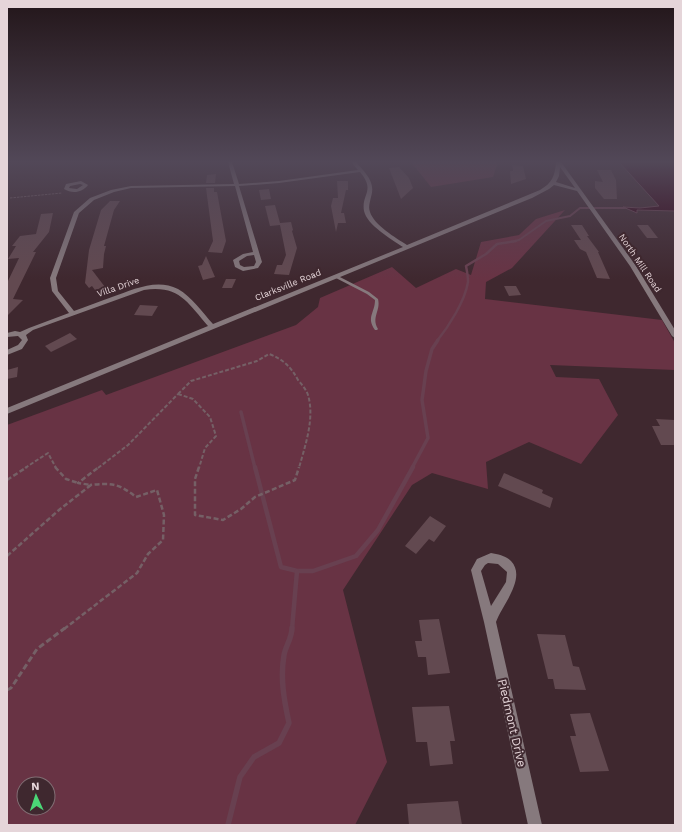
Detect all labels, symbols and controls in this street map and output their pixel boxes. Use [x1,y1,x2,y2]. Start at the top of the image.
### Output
street label: North Mill Road [617,232,663,294]
street label: Clarksville Road [254,267,322,303]
street label: Villa Drive [96,275,140,299]
street label: Piedmont Drive [495,678,529,768]
north arrow [16,776,56,816]
text: N [31,780,40,793]

